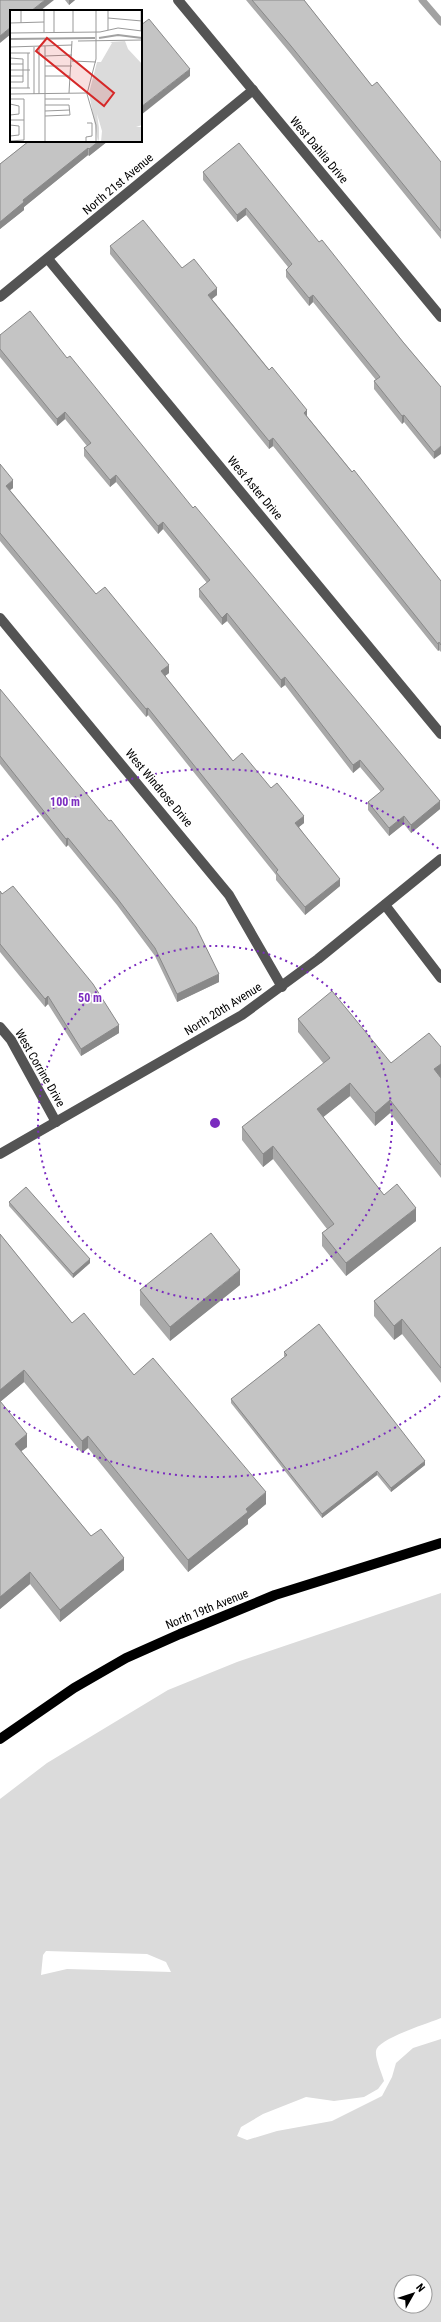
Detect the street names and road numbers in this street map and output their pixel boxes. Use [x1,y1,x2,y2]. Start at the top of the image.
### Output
street label: West Dahlia Drive [287,114,351,186]
street label: North 21st Avenue [80,150,156,218]
street label: West Aster Drive [224,454,286,523]
street label: West Windrose Drive [122,746,196,830]
street label: North 20th Avenue [182,980,264,1038]
street label: West Corrine Drive [12,1027,68,1110]
street label: North 19th Avenue [164,1586,251,1632]

